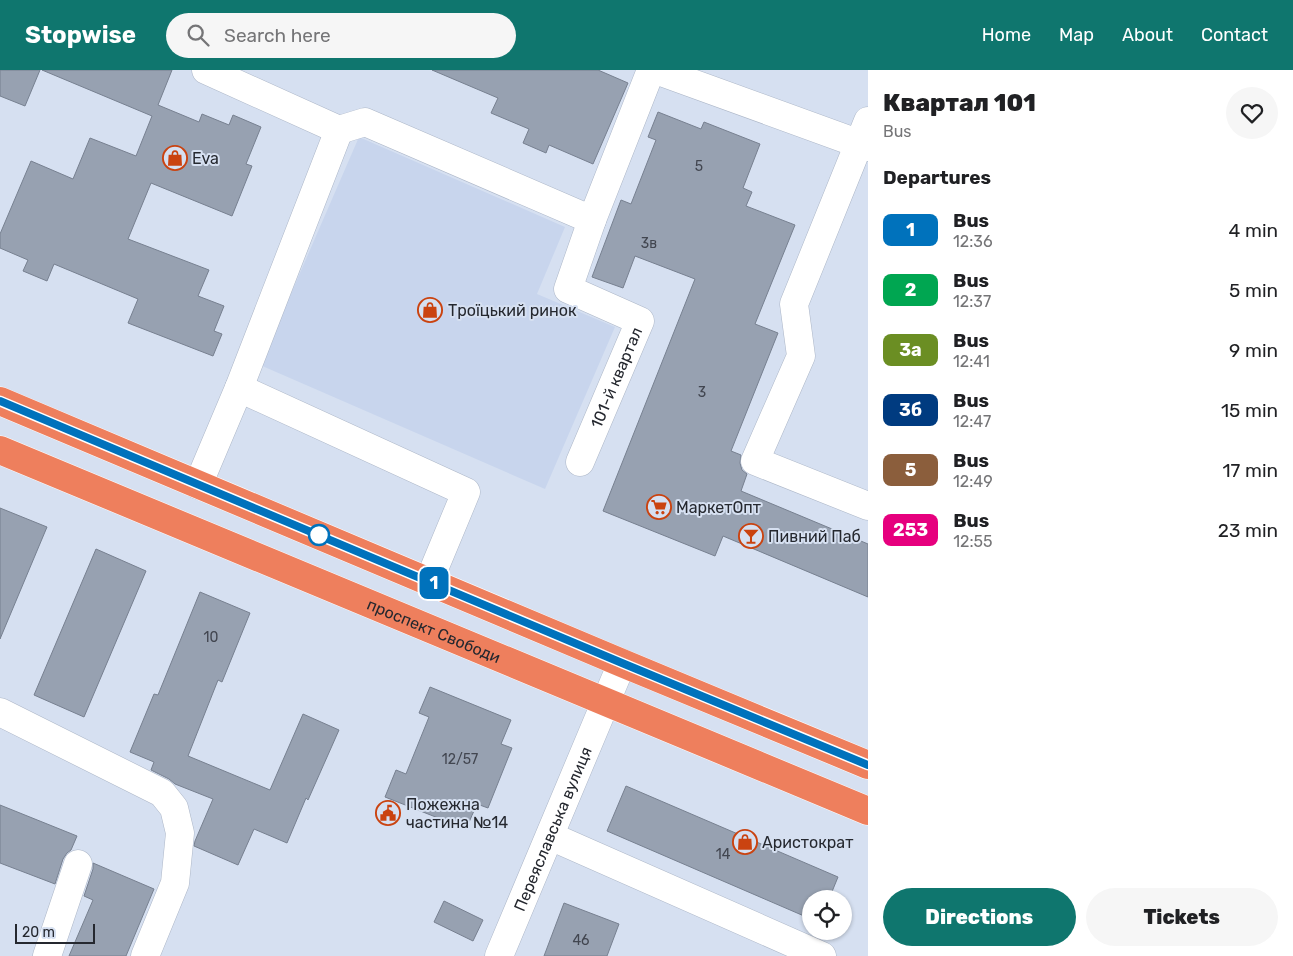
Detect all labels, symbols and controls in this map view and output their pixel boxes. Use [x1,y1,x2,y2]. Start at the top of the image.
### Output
search box [166,13,516,58]
text: Stopwise [25,21,136,49]
icon: search [184,21,212,49]
text: Search here [224,24,331,47]
text: Home [982,24,1031,46]
text: Map [1059,24,1094,46]
text: About [1122,24,1173,46]
text: Contact [1201,24,1268,46]
button: heart [1226,87,1278,139]
text: Квартал 101 [883,89,1036,117]
text: Bus [883,122,911,141]
shop icon: Eva [162,145,188,171]
place label: Eva [192,149,219,168]
house number: 5 [695,158,703,175]
text: Departures [883,166,991,189]
text: Bus [953,209,989,232]
text: 1 [906,219,915,241]
text: 4 min [1229,219,1278,242]
text: 12:36 [953,232,993,251]
house number: 3в [641,235,657,252]
text: Bus [953,269,989,292]
text: 2 [905,279,916,301]
text: 5 min [1229,279,1278,302]
text: 12:37 [953,292,991,311]
shop icon: Троїцький ринок [417,297,443,323]
place label: Троїцький ринок [448,301,577,320]
street label: 101-й квартал [587,324,646,431]
text: Bus [953,329,989,352]
text: 3а [899,339,922,361]
text: 9 min [1229,339,1278,362]
text: 12:41 [953,352,990,371]
house number: 3 [698,384,706,401]
text: Bus [953,389,989,412]
text: 3б [899,399,922,421]
text: 15 min [1221,399,1278,422]
text: 12:47 [953,412,991,431]
text: Bus [953,449,989,472]
text: 5 [905,459,916,481]
text: 17 min [1222,459,1278,482]
text: 12:49 [953,472,993,491]
supermarket icon: МаркетОпт [646,494,672,520]
place label: МаркетОпт [676,498,761,517]
text: Bus [953,509,989,532]
text: 253 [893,519,928,541]
text: 23 min [1218,519,1278,542]
bar icon: Пивний Паб [738,523,764,549]
unlabelled marker [308,524,330,546]
place label: Пивний Паб [768,527,861,546]
text: 12:55 [953,532,993,551]
line badge: 1 [418,567,450,599]
text: 1 [430,572,438,594]
street label: проспект Свободи [364,595,503,667]
house number: 10 [204,629,219,646]
street label: Переяславська вулиця [510,744,596,914]
house number: 12/57 [442,751,478,768]
place label: Пожежна частина №14 [406,795,508,832]
public building icon: Пожежна частина №14 [375,800,401,826]
shop icon: Аристократ [732,829,758,855]
place label: Аристократ [762,833,853,852]
house number: 14 [716,846,731,863]
button: Directions [883,888,1076,946]
button: Tickets [1086,888,1278,946]
map controls [802,890,852,940]
button: locate [802,890,852,940]
scale bar [15,921,95,944]
text: 20 m [22,924,55,941]
house number: 46 [572,932,590,949]

